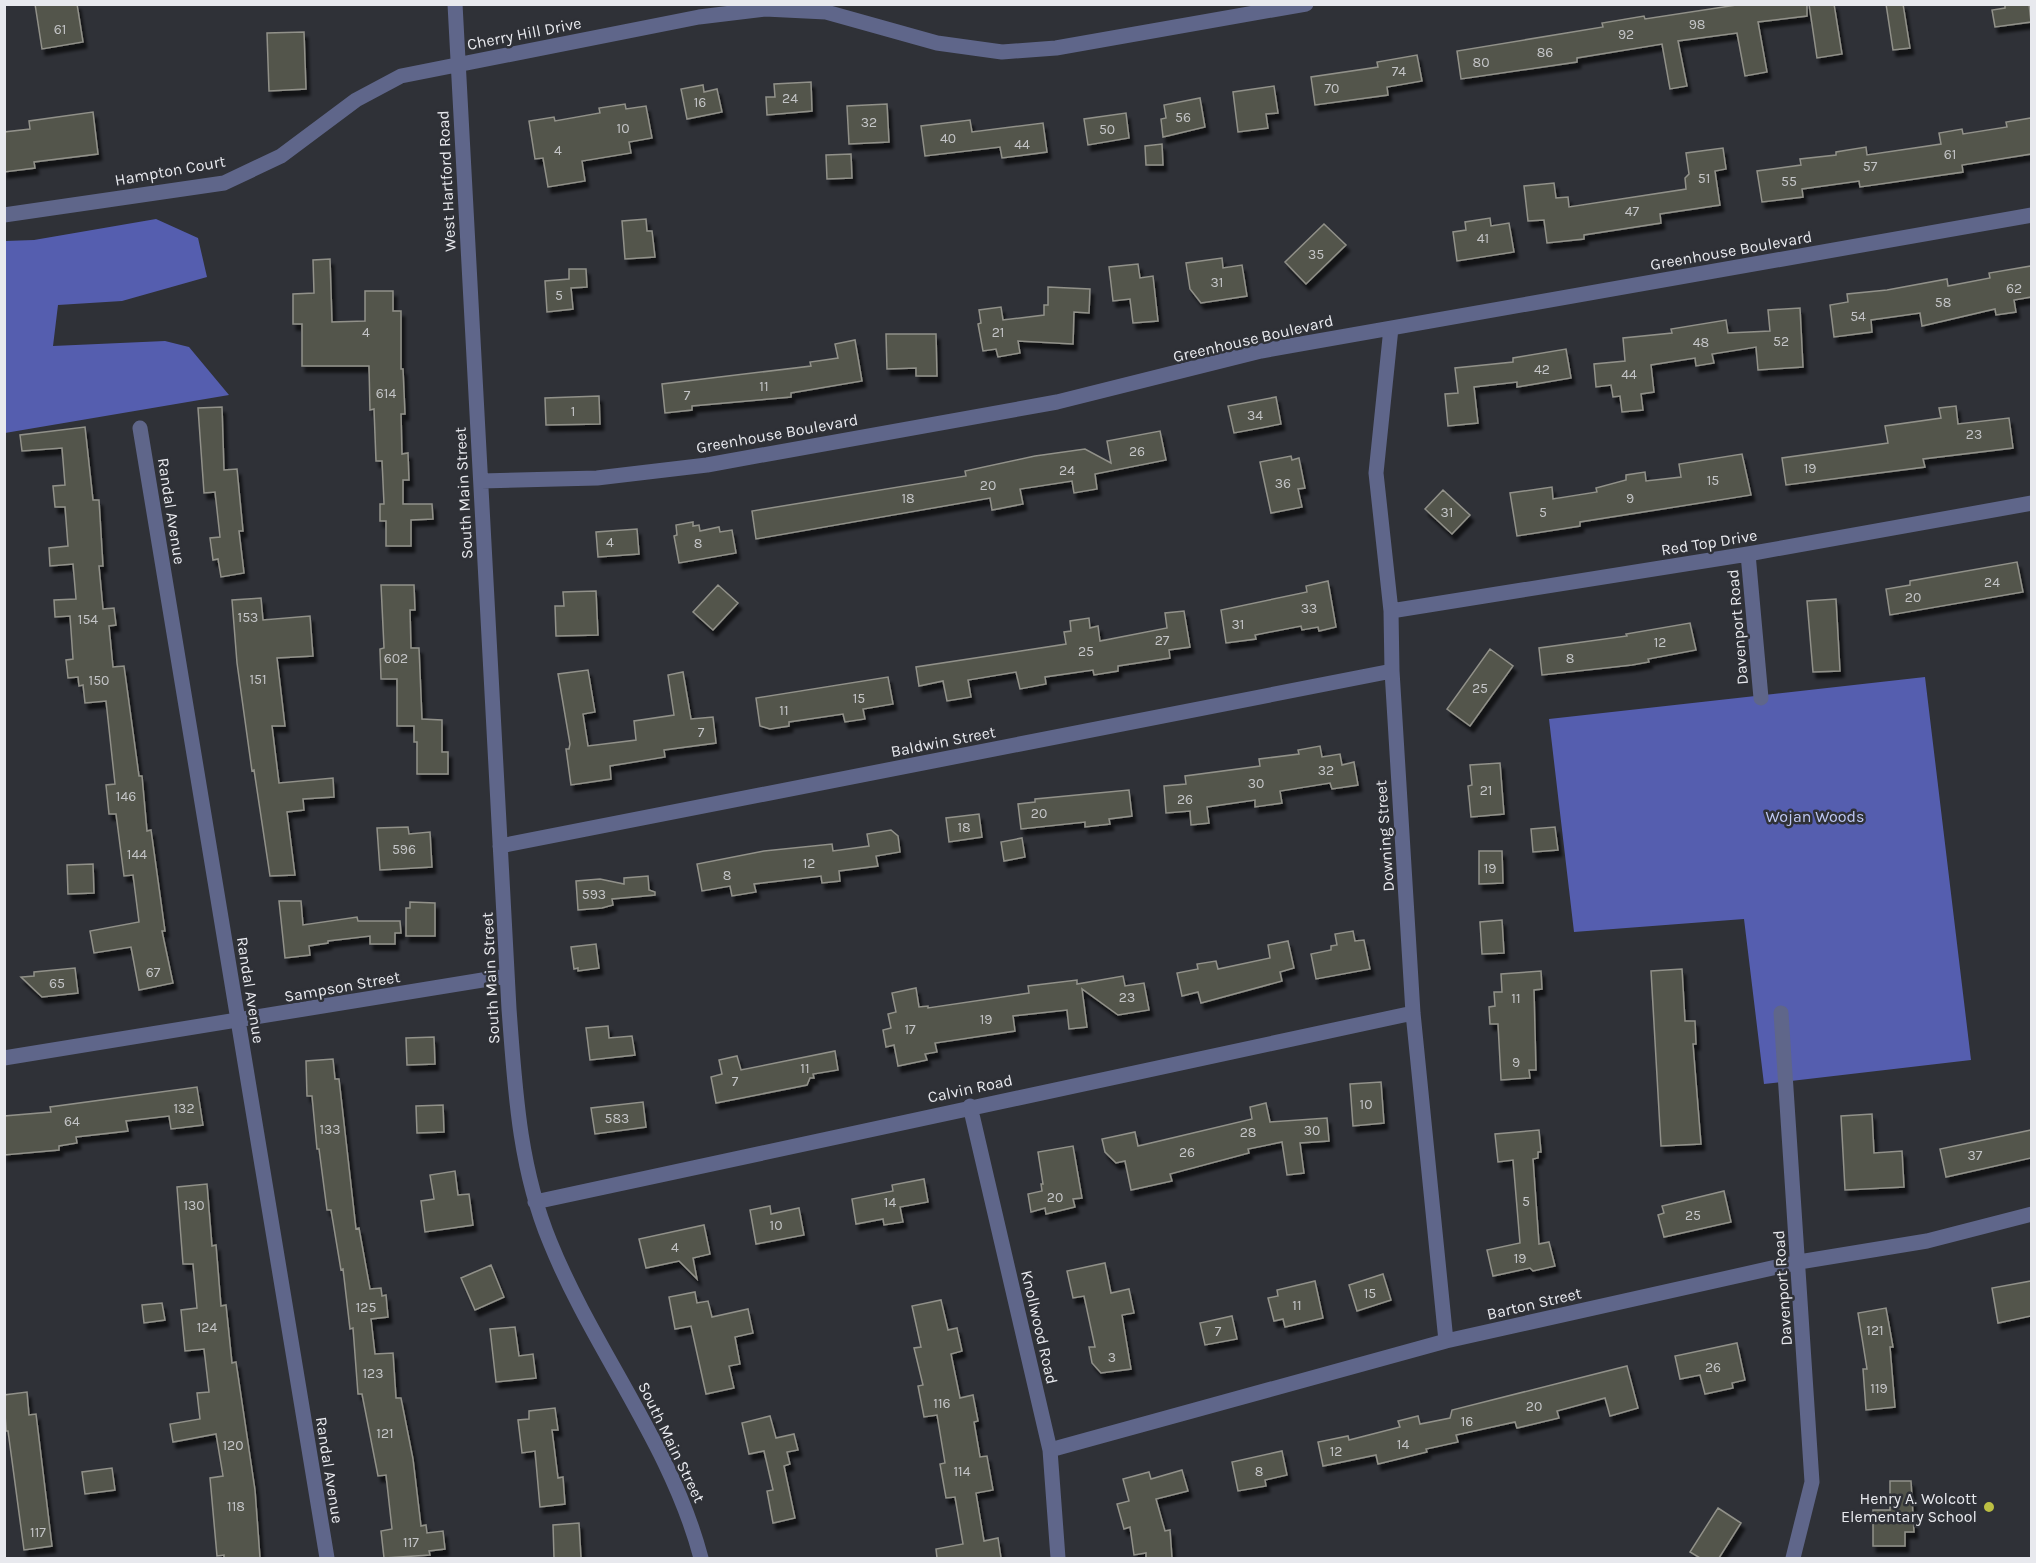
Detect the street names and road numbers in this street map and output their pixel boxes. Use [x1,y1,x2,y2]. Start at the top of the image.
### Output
street label: Cherry Hill Drive [465,13,583,54]
street label: West Hartford Road [433,110,460,252]
street label: Hampton Court [113,151,227,190]
street label: Greenhouse Boulevard [1649,227,1813,274]
street label: Greenhouse Boulevard [1171,311,1335,366]
street label: Greenhouse Boulevard [695,410,859,457]
street label: South Main Street [451,427,476,559]
street label: Randal Avenue [154,457,189,566]
street label: Red Top Drive [1660,525,1759,559]
street label: Davenport Road [1723,568,1752,685]
street label: Baldwin Street [889,722,997,761]
street label: Downing Street [1371,780,1398,892]
street label: South Main Street [478,912,503,1044]
street label: Randal Avenue [233,936,268,1045]
street label: Sampson Street [283,967,402,1006]
street label: Calvin Road [926,1070,1014,1107]
street label: Davenport Road [1769,1230,1796,1346]
street label: Knollwood Road [1017,1268,1062,1386]
street label: Barton Street [1485,1283,1583,1324]
street label: South Main Street [634,1379,709,1506]
street label: Randal Avenue [312,1416,347,1525]

